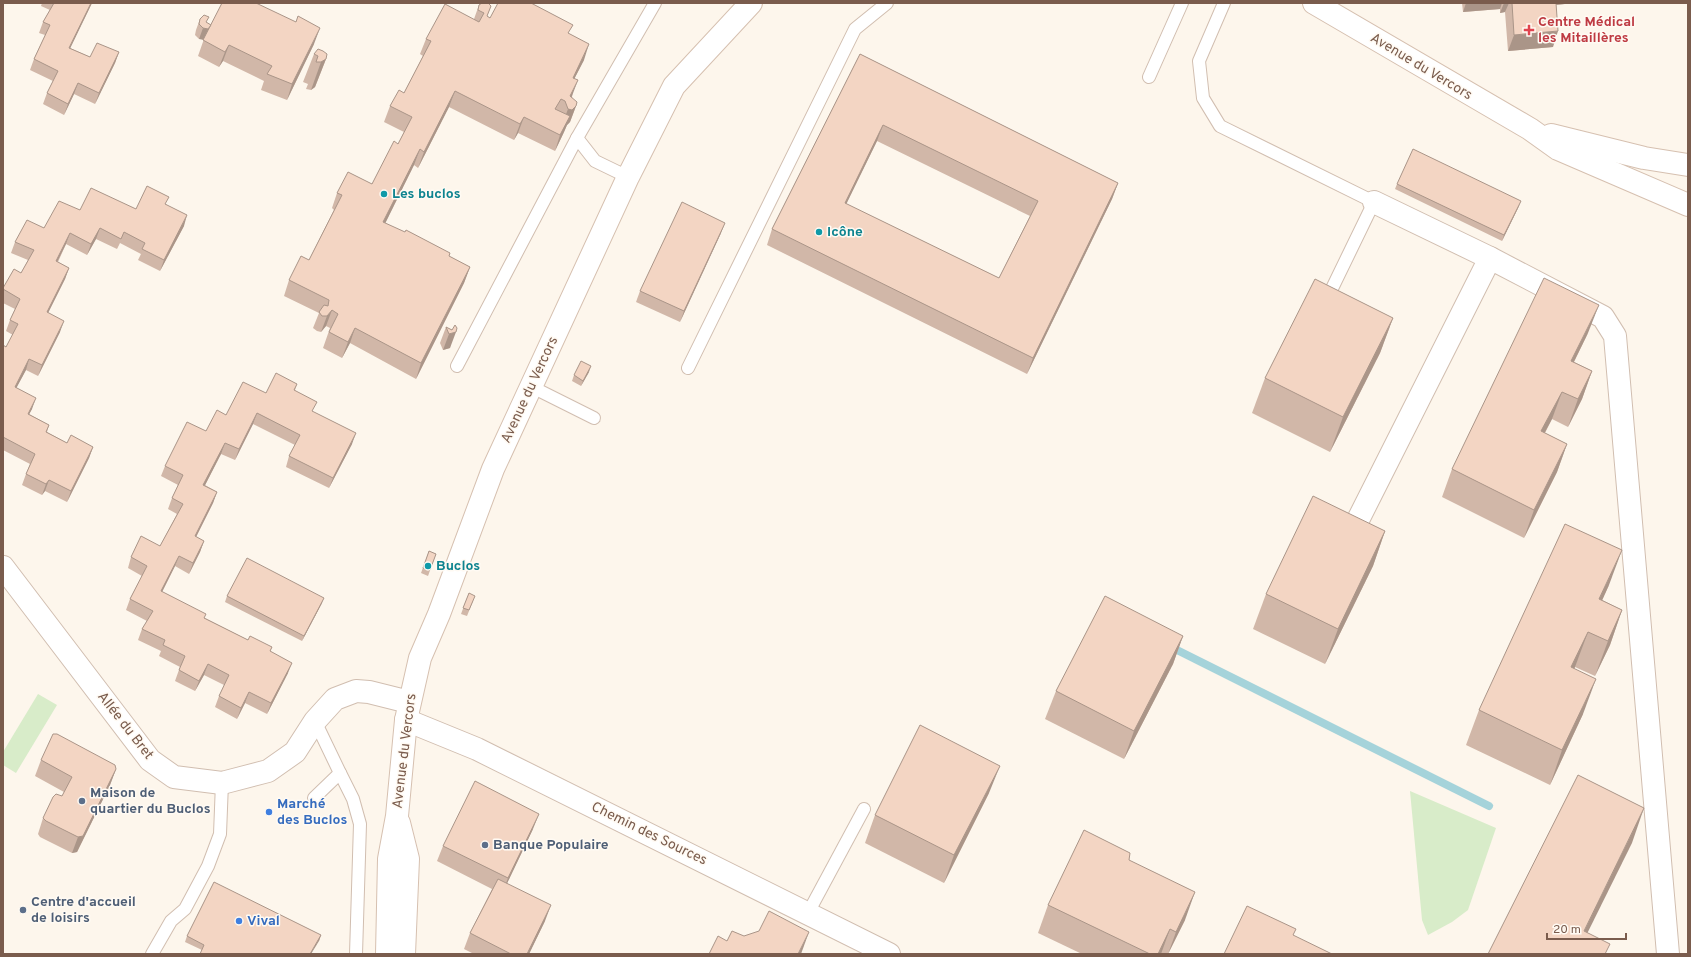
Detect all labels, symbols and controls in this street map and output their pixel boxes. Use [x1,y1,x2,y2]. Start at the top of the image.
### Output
place label: Centre Médical les Mitaillères [1538,14,1635,47]
marker: Centre Médical les Mitaillères [1523,24,1535,36]
street label: Avenue du Vercors [1367,30,1475,104]
place label: Les buclos [392,186,461,203]
marker: Les buclos [379,189,389,199]
place label: Icône [827,224,863,241]
marker: Icône [814,227,824,237]
street label: Avenue du Vercors [498,334,562,446]
place label: Buclos [436,558,480,575]
marker: Buclos [423,561,433,571]
street label: Allée du Bret [93,689,157,763]
street label: Avenue du Vercors [390,692,420,810]
place label: Maison de quartier du Buclos [90,785,211,818]
marker: Maison de quartier du Buclos [77,796,87,806]
place label: Marché des Buclos [277,796,347,829]
street label: Chemin des Sources [588,799,710,869]
marker: Marché des Buclos [264,807,274,817]
place label: Banque Populaire [493,837,609,854]
marker: Banque Populaire [480,840,490,850]
place label: Centre d'accueil de loisirs [31,894,136,927]
marker: Centre d'accueil de loisirs [18,905,28,915]
place label: Vival [247,913,280,930]
scale bar [1547,915,1626,941]
marker: Vival [234,916,244,926]
text: 20 m [1553,922,1581,938]

